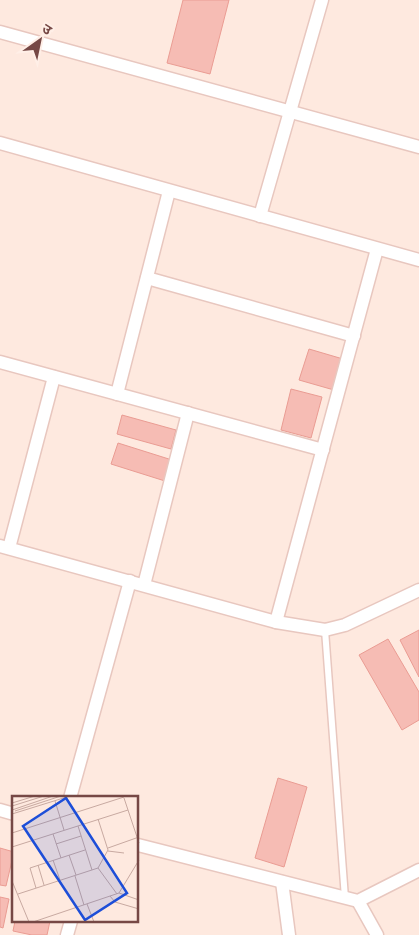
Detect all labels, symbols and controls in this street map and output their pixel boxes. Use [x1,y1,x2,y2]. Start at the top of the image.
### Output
north arrow [15,15,65,65]
text: उ [39,18,57,39]
inset map [12,796,139,922]

